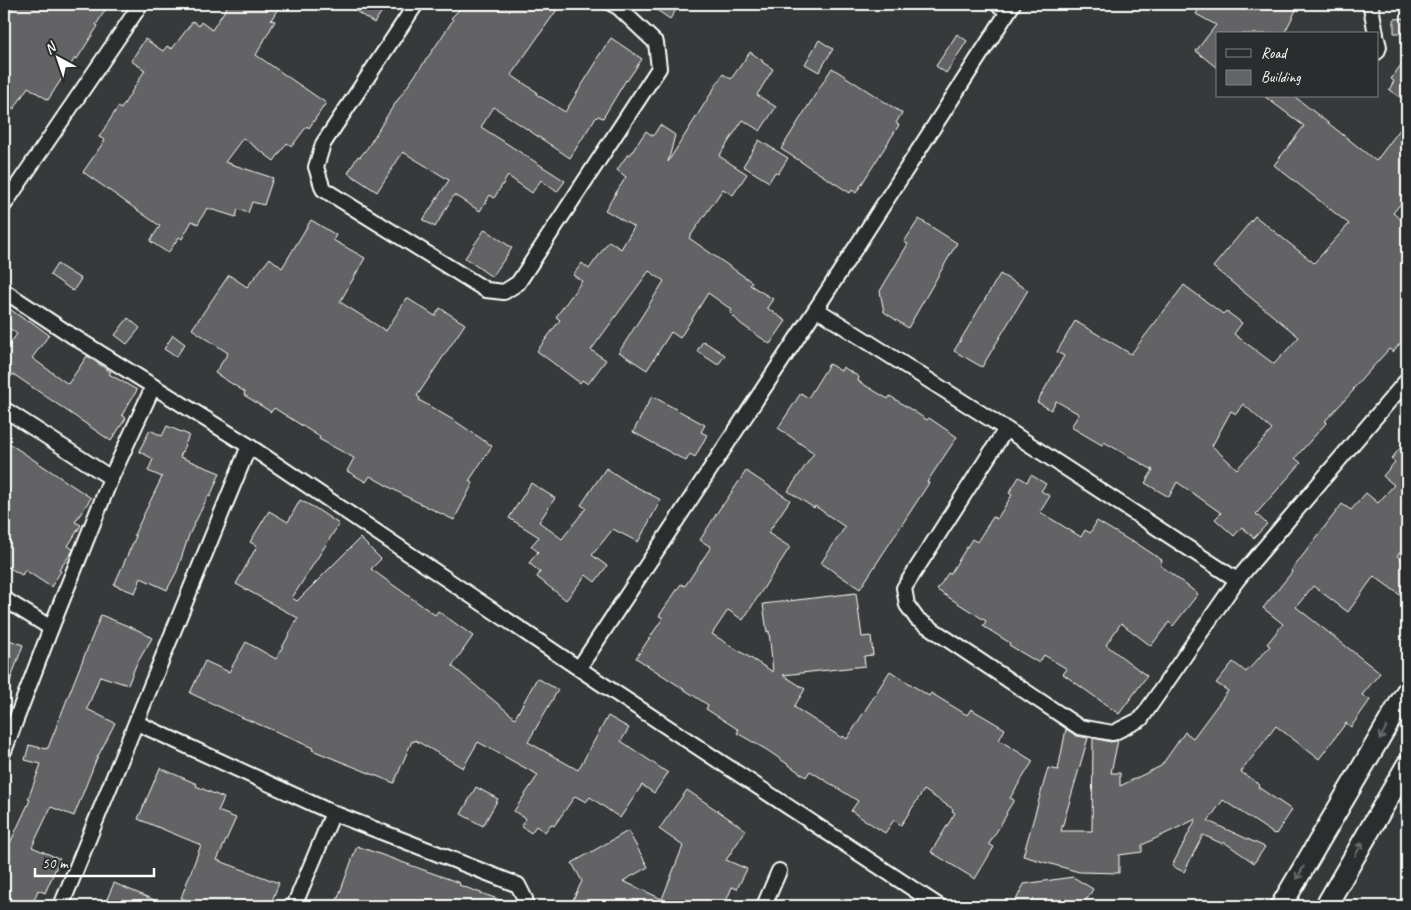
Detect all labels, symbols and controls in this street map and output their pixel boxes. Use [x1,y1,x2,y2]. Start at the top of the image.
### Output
north arrow [32,32,82,82]
legend [1216,32,1378,98]
text: N [41,38,61,58]
text: Road [1261,44,1288,63]
text: Building [1261,68,1301,87]
one-way arrow [1377,725,1387,739]
one-way arrow [1354,842,1364,856]
scale bar [35,845,154,877]
text: 50 m [42,854,69,873]
one-way arrow [1295,866,1305,880]

